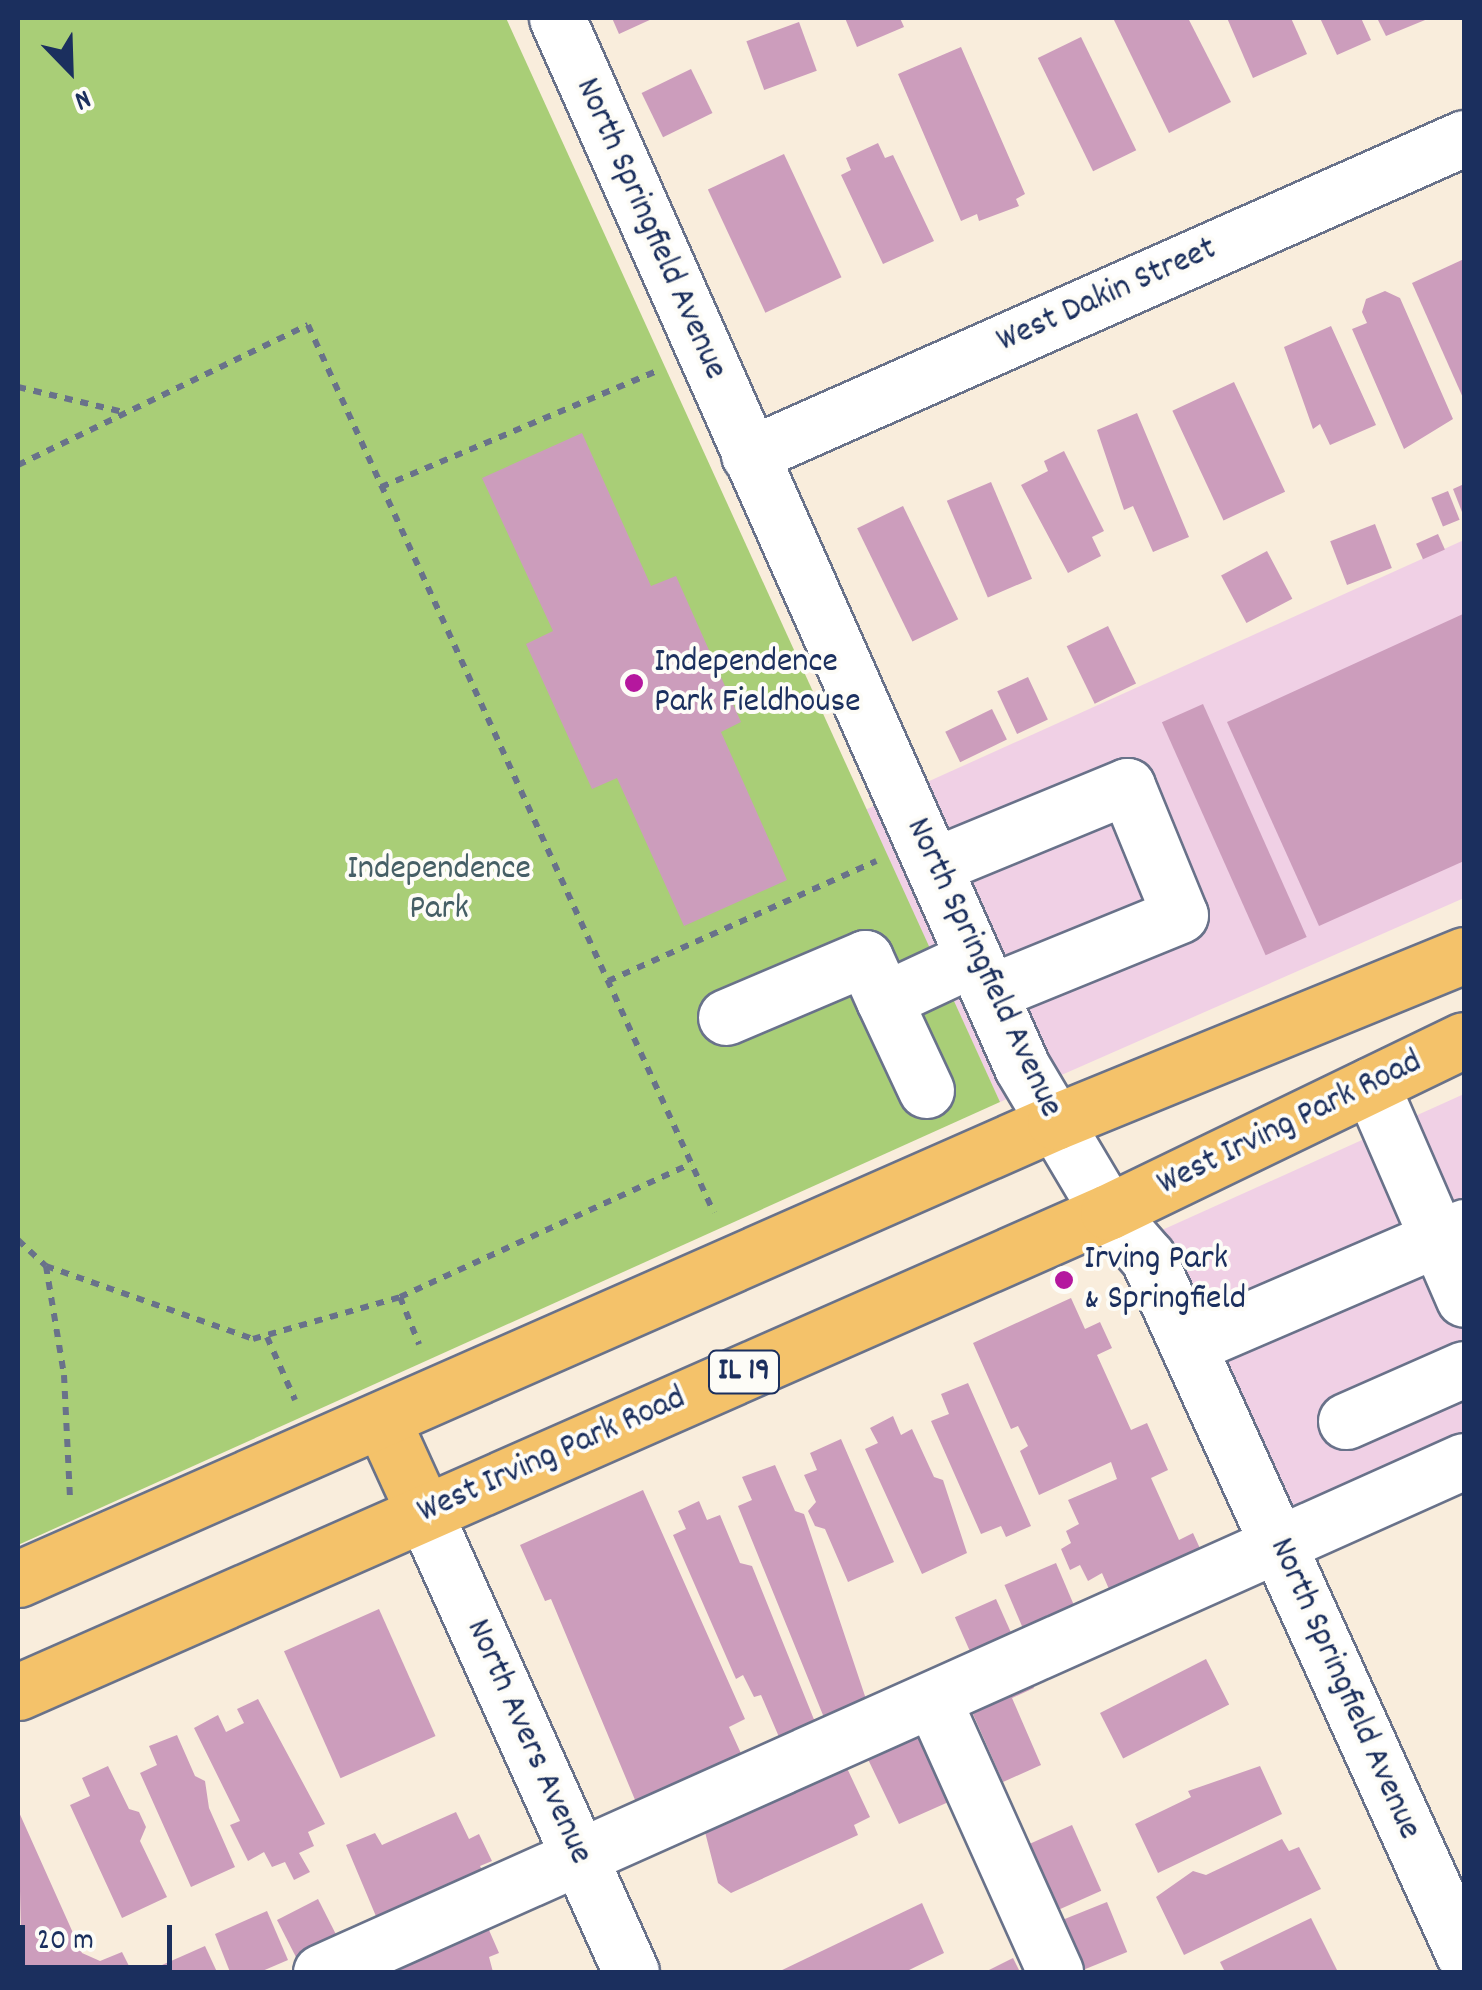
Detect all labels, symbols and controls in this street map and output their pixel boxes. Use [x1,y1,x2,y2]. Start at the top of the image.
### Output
north arrow [20,20,120,120]
street label: North Springfield Avenue [565,72,735,386]
text: N [68,77,96,119]
street label: West Dakin Street [991,229,1223,363]
place label: Independence Park Fieldhouse [654,642,861,724]
marker: Independence Park Fieldhouse [623,672,645,694]
street label: North Springfield Avenue [895,812,1071,1124]
park label: Independence Park [347,849,531,931]
street label: West Irving Park Road [1151,1042,1429,1206]
place label: Irving Park & Springfield [1084,1239,1246,1321]
marker: Irving Park & Springfield [1053,1269,1075,1291]
road number: IL 19 [706,1345,782,1399]
street label: West Irving Park Road [412,1378,692,1534]
street label: North Springfield Avenue [1259,1532,1429,1846]
street label: North Avers Avenue [455,1613,601,1871]
scale bar [25,1905,178,1967]
text: 20 m [37,1921,94,1964]

